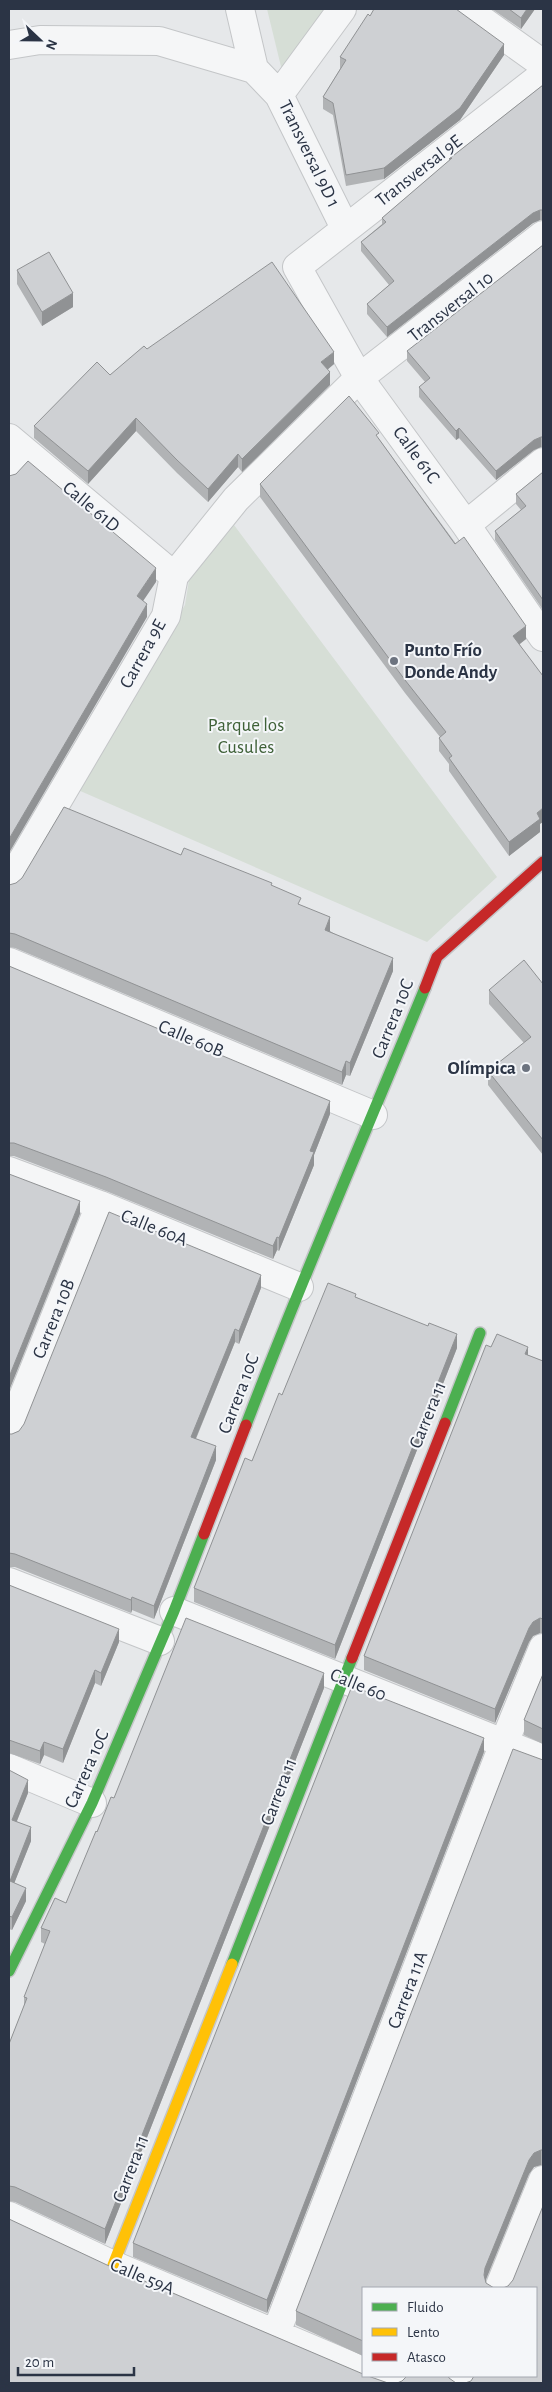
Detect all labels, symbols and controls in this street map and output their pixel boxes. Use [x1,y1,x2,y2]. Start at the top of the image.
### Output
north arrow [15,15,65,65]
text: N [43,37,59,52]
street label: Transversal 9D 1 [275,97,343,211]
street label: Transversal 9E [372,132,466,210]
street label: Transversal 10 [405,268,497,346]
street label: Calle 61C [389,423,443,487]
street label: Calle 61D [59,478,123,536]
street label: Carrera 9E [116,616,170,692]
place label: Punto Frío Donde Andy [404,641,498,682]
marker: Punto Frío Donde Andy [388,655,400,667]
park label: Parque los Cusules [208,716,284,757]
street label: Carrera 10C [368,976,418,1061]
street label: Calle 60B [155,1017,227,1061]
place label: Olímpica [447,1059,516,1078]
marker: Olímpica [520,1062,532,1074]
street label: Calle 60A [118,1206,190,1250]
street label: Carrera 10B [29,1276,79,1362]
street label: Carrera 10C [215,1351,263,1437]
street label: Carrera 11 [406,1379,450,1451]
street label: Calle 60 [327,1665,389,1705]
street label: Carrera 10C [61,1727,113,1811]
street label: Carrera 11 [258,1756,300,1828]
street label: Carrera 11A [385,1949,431,2031]
street label: Carrera 11 [110,2133,152,2205]
street label: Calle 59A [107,2255,177,2299]
legend [362,2287,537,2377]
text: Fluido [407,2300,444,2315]
text: Lento [407,2325,440,2340]
scale bar [18,2344,134,2376]
text: Atasco [407,2350,446,2365]
text: 20 m [25,2355,54,2370]

